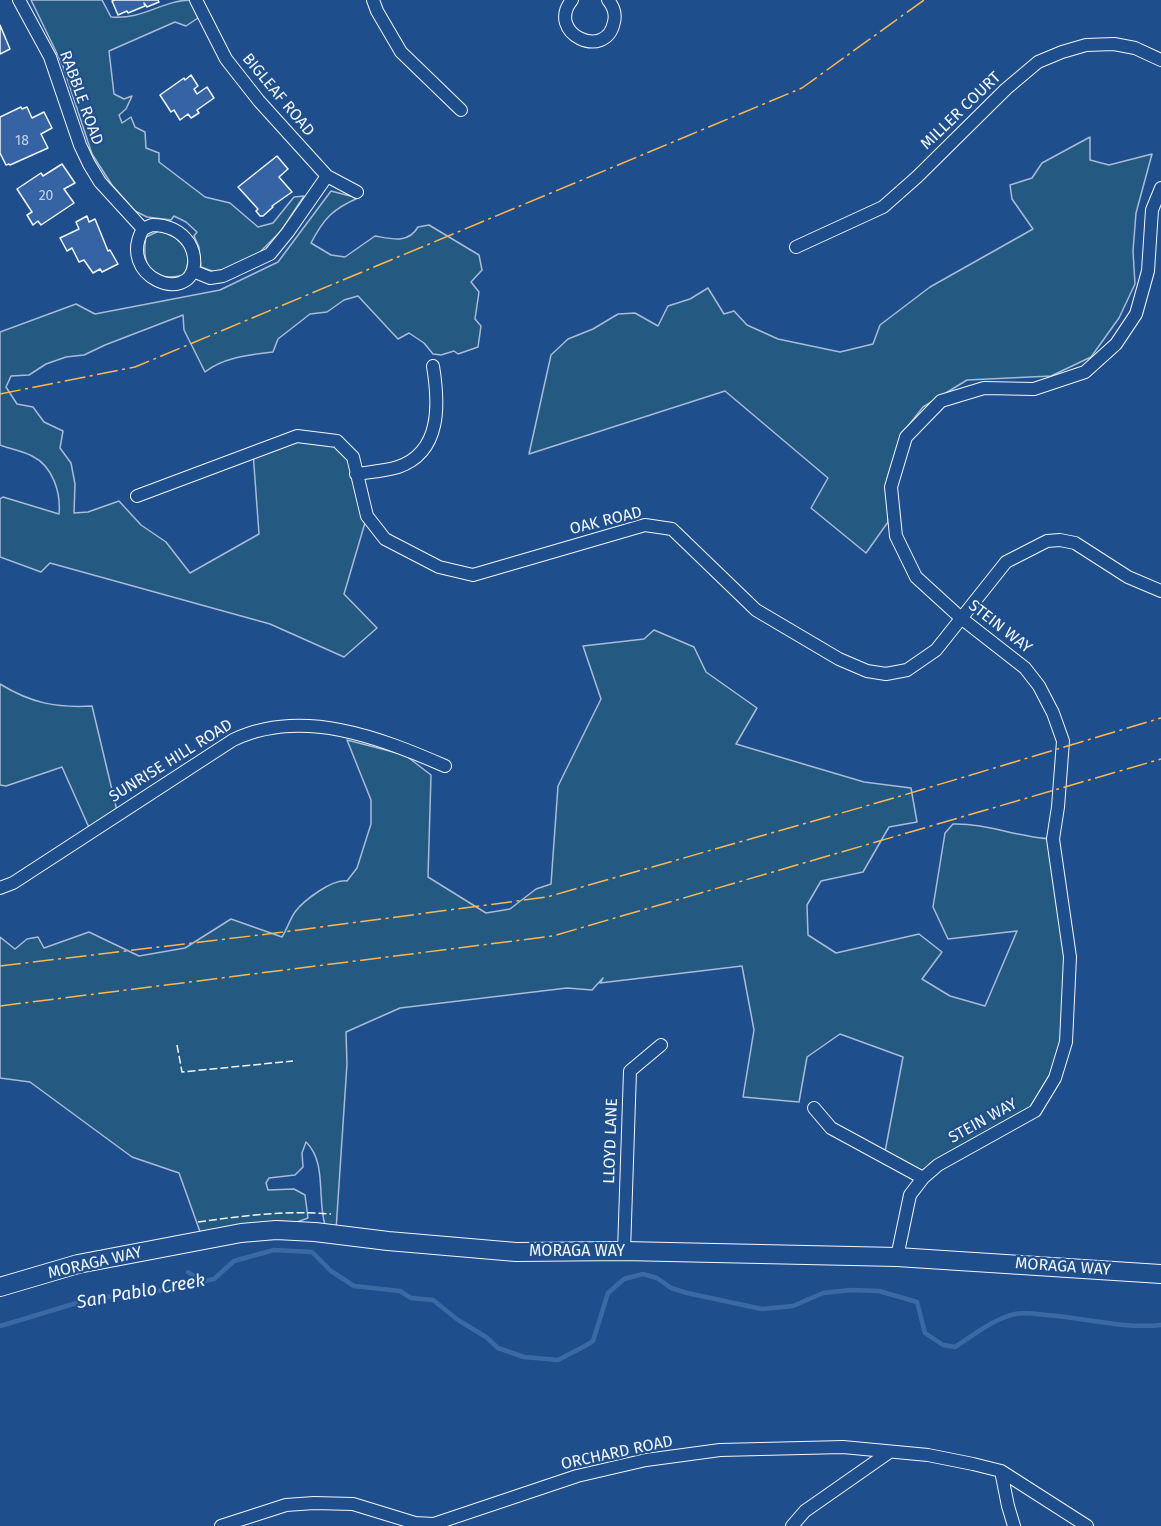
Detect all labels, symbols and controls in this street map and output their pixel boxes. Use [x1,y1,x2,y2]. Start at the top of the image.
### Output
street label: RABBLE ROAD [55,48,107,148]
street label: BIGLEAF ROAD [238,50,318,140]
street label: MILLER COURT [917,68,1005,154]
house number: 18 [15,133,29,149]
house number: 20 [39,188,53,204]
street label: OAK ROAD [568,503,644,539]
street label: STEIN WAY [964,596,1036,658]
street label: SUNRISE HILL ROAD [106,715,236,807]
street label: STEIN WAY [945,1094,1021,1148]
street label: LLOYD LANE [600,1098,622,1184]
street label: MORAGA WAY [529,1242,625,1262]
street label: MORAGA WAY [46,1243,144,1283]
street label: MORAGA WAY [1014,1254,1112,1280]
water label: San Pablo Creek [75,1270,207,1314]
street label: ORCHARD ROAD [559,1432,675,1474]

